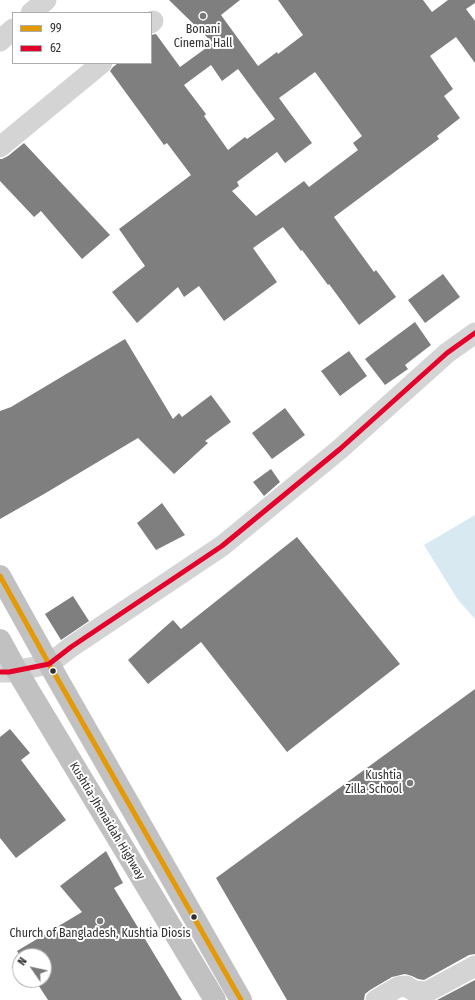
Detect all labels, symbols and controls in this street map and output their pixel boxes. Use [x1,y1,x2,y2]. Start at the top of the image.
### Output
marker: Bonani Cinema Hall [198,11,208,21]
legend [12,12,152,64]
text: 99 [50,21,62,35]
place label: Bonani Cinema Hall [174,23,232,51]
text: 62 [50,41,61,55]
unlabelled marker [48,666,58,676]
street label: Kushtia-Jhenaidah Highway [66,760,148,882]
place label: Kushtia Zilla School [345,769,402,797]
marker: Kushtia Zilla School [405,778,415,788]
unlabelled marker [189,912,199,922]
marker: Church of Bangladesh, Kushtia Diosis [95,916,105,926]
place label: Church of Bangladesh, Kushtia Diosis [9,927,191,941]
north arrow [12,948,52,988]
text: N [15,955,30,968]

